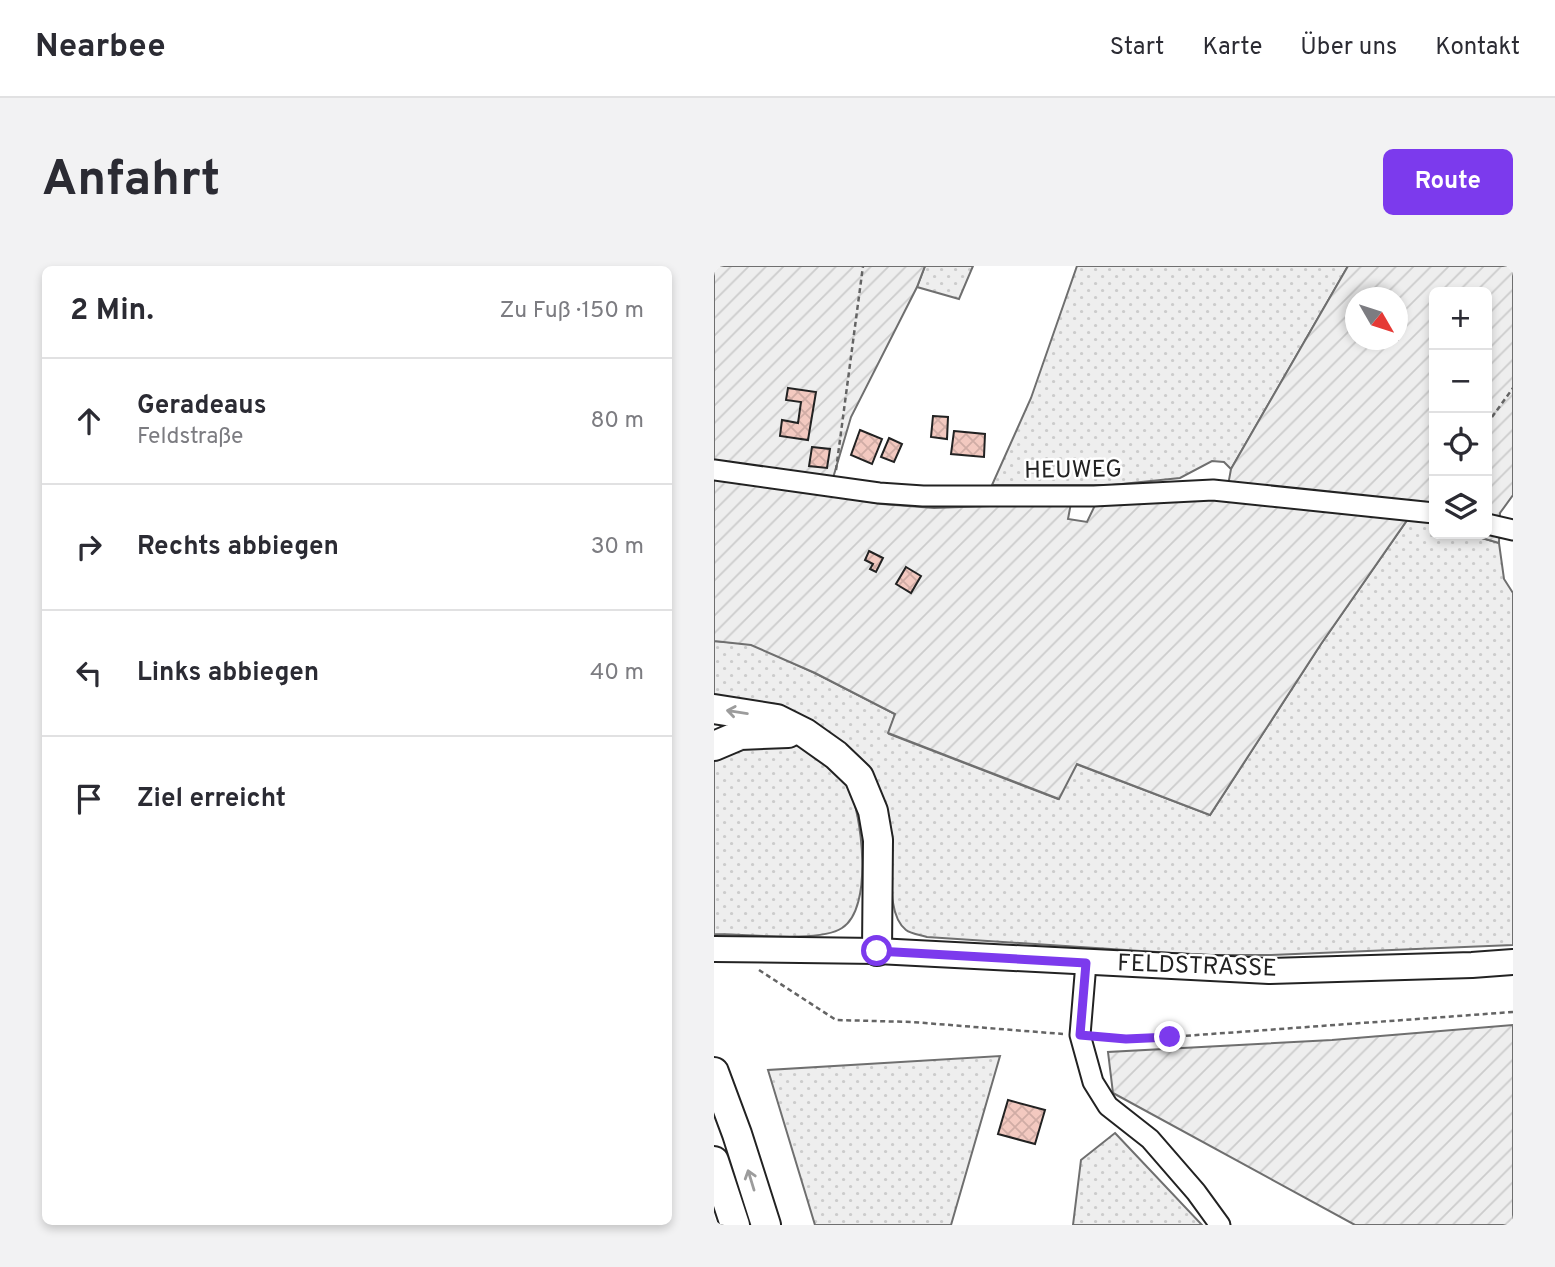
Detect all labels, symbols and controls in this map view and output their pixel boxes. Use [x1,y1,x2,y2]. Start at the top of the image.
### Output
text: Nearbee [35,27,166,69]
text: Start [1110,33,1164,63]
text: Karte [1202,33,1262,63]
text: Über uns [1300,33,1397,63]
text: Kontakt [1435,33,1520,63]
button: Route [1383,149,1513,215]
text: Anfahrt [42,151,220,213]
north arrow [1345,287,1408,350]
map controls [1429,287,1492,539]
button: + [1429,287,1492,350]
text: 2 Min. [70,293,154,330]
text: Zu Fuß · 150 m [500,297,644,326]
button: − [1429,350,1492,413]
text: Geradeaus [137,390,266,423]
icon: ahead [70,402,108,440]
text: 80 m [591,407,644,436]
button: locate [1429,413,1492,476]
text: Feldstraße [137,423,243,452]
street label: HEUWEG [1024,455,1122,487]
button: layers [1429,476,1492,539]
icon: right [70,528,108,566]
text: Rechts abbiegen [137,531,339,564]
text: 30 m [591,533,644,562]
icon: left [70,654,108,692]
text: Links abbiegen [137,657,319,690]
text: 40 m [590,659,644,688]
one-way arrow [726,705,749,718]
icon: arrive [70,780,108,818]
text: Ziel erreicht [137,783,286,816]
route start [861,935,892,966]
street label: FELDSTRASSE [1117,949,1277,985]
route end [1154,1021,1185,1052]
one-way arrow [744,1169,757,1191]

